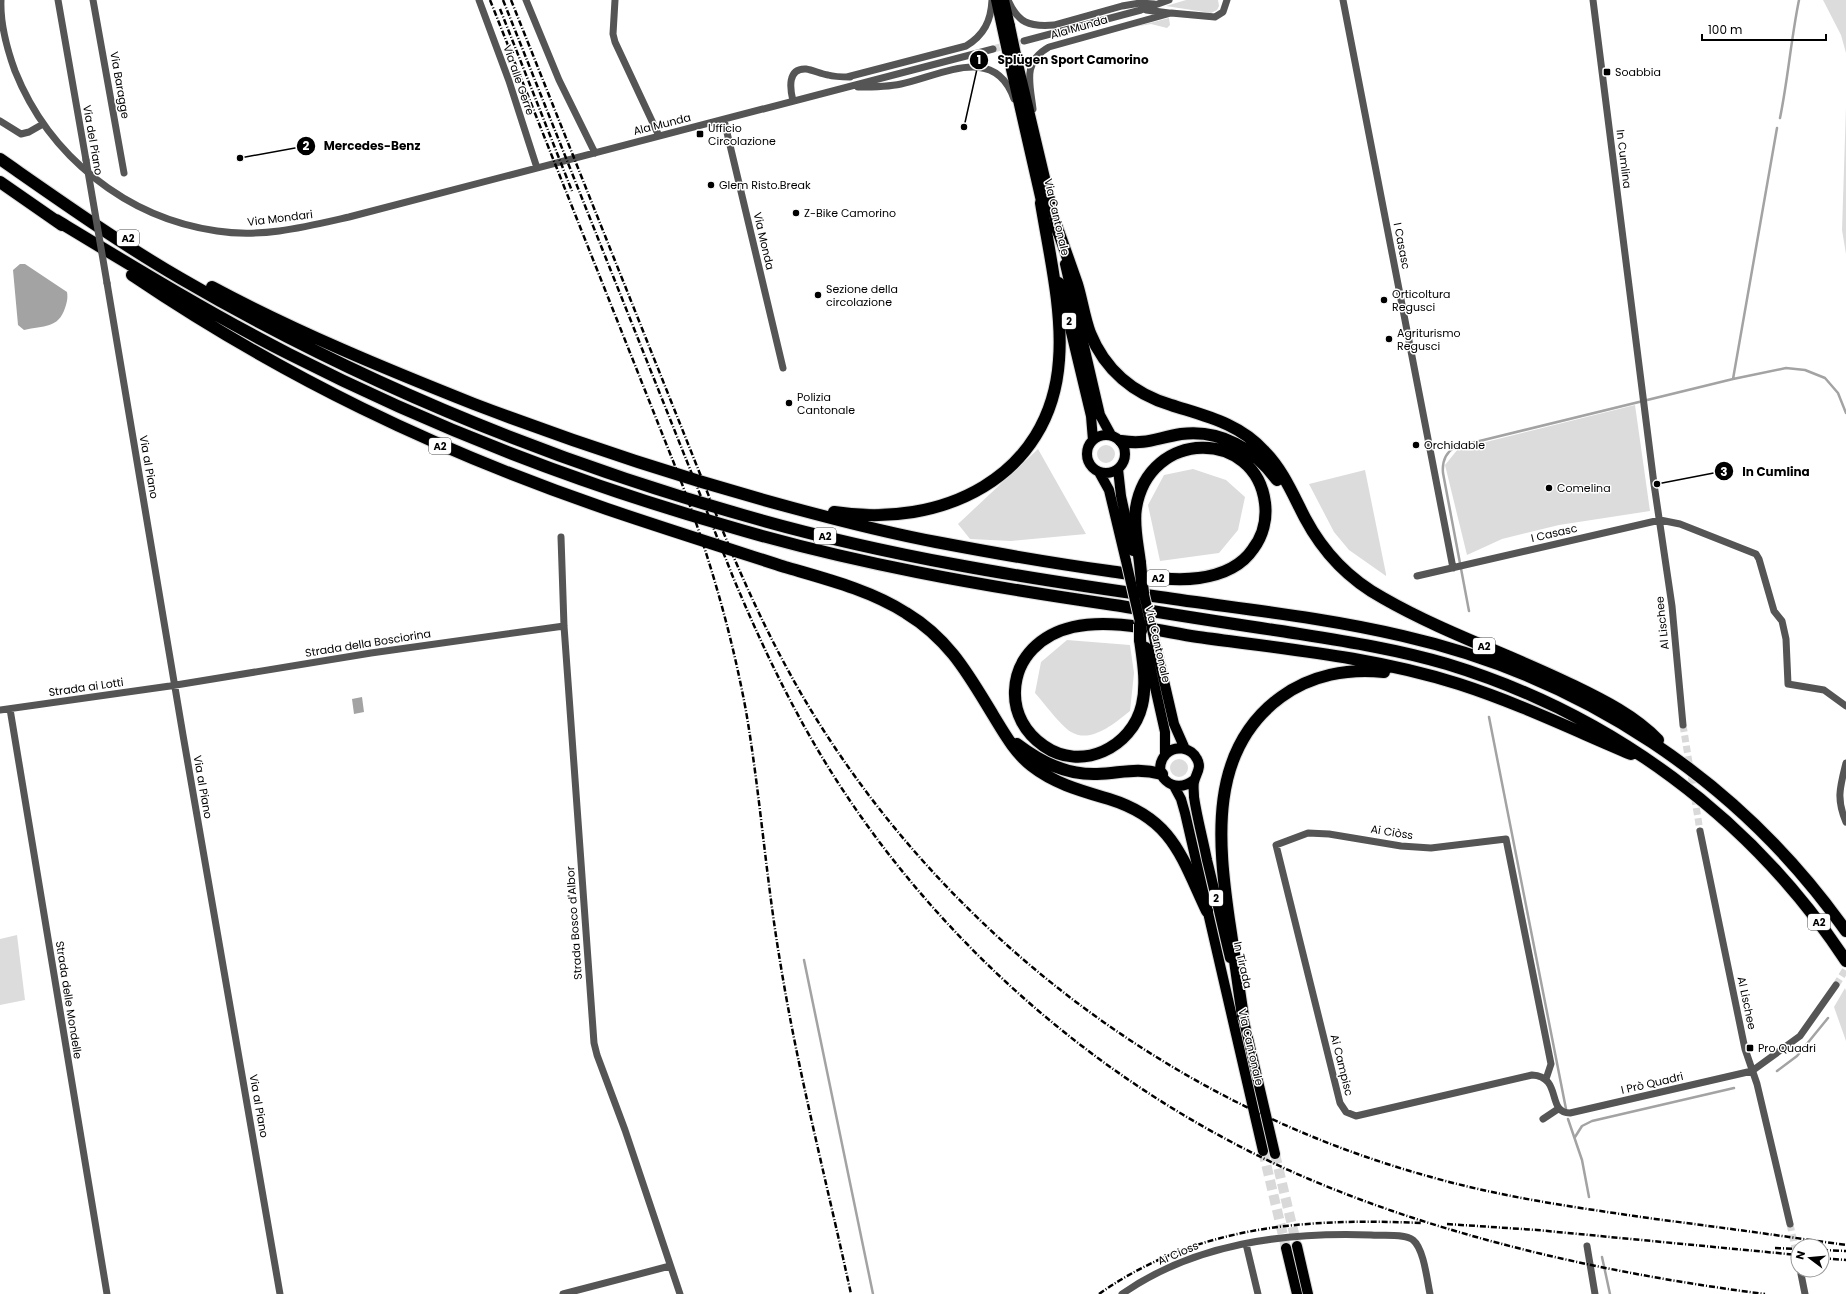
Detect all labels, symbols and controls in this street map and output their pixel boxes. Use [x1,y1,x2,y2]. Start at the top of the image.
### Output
street label: Ala Munda [1048,11,1110,43]
scale bar [1702,16,1826,42]
text: 100 m [1708,21,1742,38]
street label: Via alle Gerre [499,43,539,118]
callout: Splügen Sport Camorino [969,48,1156,72]
street label: Via Baragge [106,50,134,120]
text: 1 [977,51,981,68]
text: Splügen Sport Camorino [997,51,1149,68]
place label: Soabbia [1615,64,1661,80]
marker: Soabbia [1602,67,1612,77]
street label: Via del Piano [79,104,107,176]
street label: Ala Munda [631,109,693,139]
place label: Ufficio Circolazione [708,120,776,149]
marker: Ufficio Circolazione [695,129,705,139]
street label: In Cumlina [1612,129,1636,189]
callout: Mercedes-Benz [296,134,428,158]
text: 2 [303,137,310,154]
text: Mercedes-Benz [324,137,420,154]
place label: Glem Risto.Break [719,177,811,193]
street label: Via Cantonale [1040,177,1074,257]
marker: Glem Risto.Break [706,180,716,190]
place label: Z-Bike Camorino [804,205,896,221]
street label: Via Mondari [246,206,314,230]
marker: Z-Bike Camorino [791,208,801,218]
street label: Via Monda [750,210,778,272]
street label: I Casasc [1390,221,1414,271]
road number: A2 [117,230,139,246]
place label: Sezione della circolazione [826,281,898,310]
place label: Orticoltura Regusci [1392,286,1450,315]
marker: Sezione della circolazione [813,290,823,300]
marker: Orticoltura Regusci [1379,295,1389,305]
road number: 2 [1062,313,1076,329]
place label: Agriturismo Regusci [1397,325,1461,354]
marker: Agriturismo Regusci [1384,334,1394,344]
place label: Polizia Cantonale [797,389,855,418]
marker: Polizia Cantonale [784,398,794,408]
street label: Via al Piano [136,434,162,500]
place label: Orchidable [1424,437,1485,453]
road number: A2 [429,438,451,454]
marker: Orchidable [1411,440,1421,450]
callout: In Cumlina [1714,459,1817,483]
text: 3 [1720,463,1728,480]
text: In Cumlina [1742,463,1810,480]
place label: Comelina [1557,480,1611,496]
marker: Comelina [1544,483,1554,493]
street label: I Casasc [1529,520,1579,546]
road number: A2 [814,528,836,544]
road number: A2 [1147,570,1169,586]
street label: Al Lischee [1651,595,1673,651]
street label: Via Cantonale [1141,604,1175,684]
street label: Strada della Bosciorina [304,625,432,661]
road number: A2 [1473,638,1495,654]
street label: Strada ai Lotti [48,674,125,700]
street label: Via al Piano [190,754,216,820]
street label: Ai Ciòss [1370,821,1415,843]
street label: Strada Bosco d'Albor [562,866,586,980]
road number: 2 [1209,890,1223,906]
road number: A2 [1808,914,1830,930]
street label: Strada delle Mondelle [52,940,86,1060]
street label: In Tirada [1230,940,1256,990]
street label: Al Lischee [1734,975,1760,1031]
street label: Via Cantonale [1234,1007,1268,1087]
street label: Ai Campisc [1327,1033,1357,1098]
place label: Pro Quadri [1758,1040,1816,1056]
marker: Pro Quadri [1745,1043,1755,1053]
street label: I Prò Quadri [1619,1068,1685,1098]
street label: Via al Piano [246,1073,272,1139]
street label: Ai Cioss [1155,1237,1201,1269]
north arrow [1790,1238,1830,1278]
text: N [1792,1249,1809,1261]

